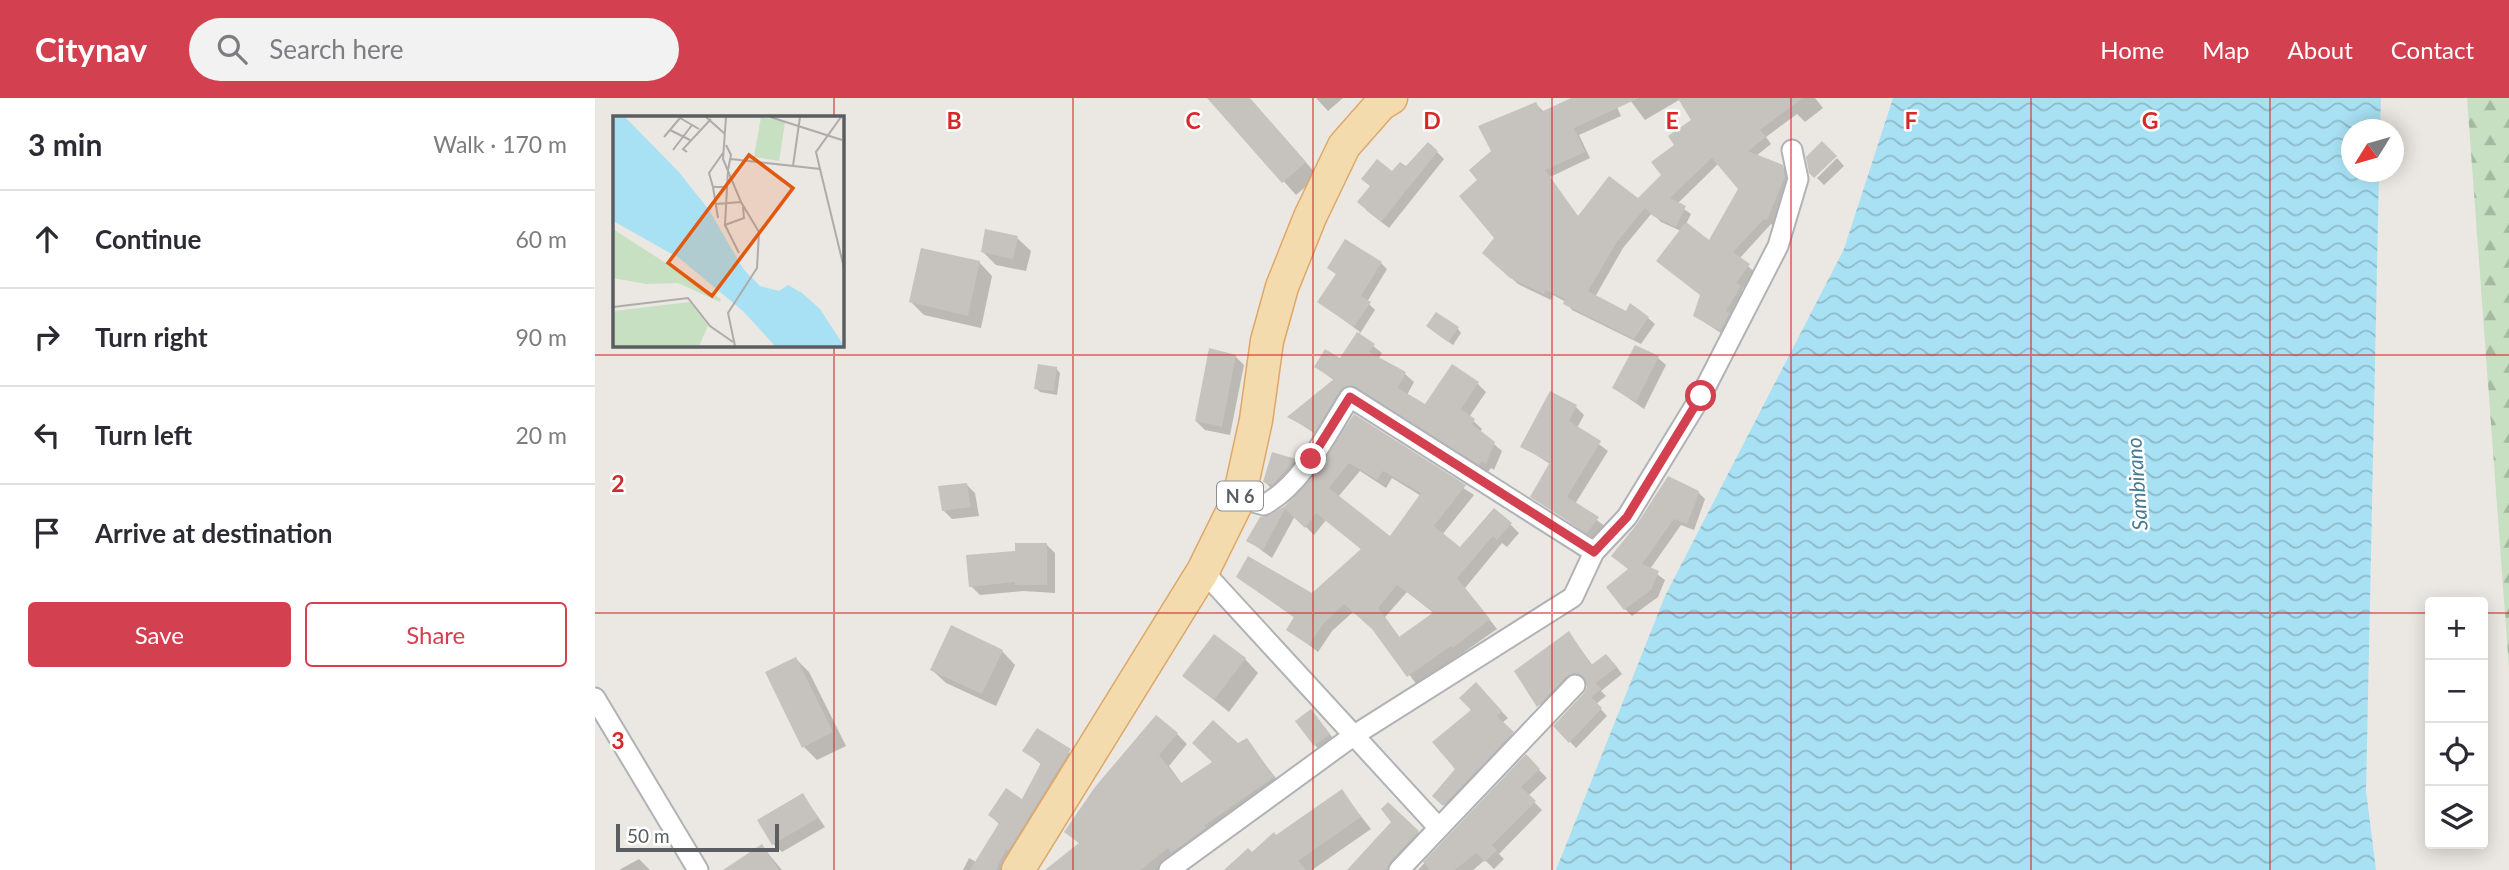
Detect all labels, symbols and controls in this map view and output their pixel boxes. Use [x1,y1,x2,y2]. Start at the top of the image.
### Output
search box [189,18,679,81]
text: Citynav [35,29,147,69]
icon: search [213,30,251,68]
text: Search here [269,33,403,65]
text: Home [2100,35,2164,64]
text: Map [2202,35,2250,64]
text: About [2288,35,2353,64]
text: Contact [2391,35,2474,64]
text: B [946,106,962,134]
text: C [1185,106,1201,134]
text: D [1423,106,1441,134]
text: E [1665,106,1679,134]
text: F [1904,106,1918,134]
text: G [2142,106,2158,134]
inset map [613,116,843,346]
north arrow [2341,119,2404,182]
text: 3 min [28,126,102,162]
text: Walk · 170 m [433,130,567,158]
icon: ahead [28,220,66,258]
text: Continue [95,223,201,255]
text: 60 m [516,225,567,253]
icon: right [28,318,66,356]
text: Turn right [95,321,208,353]
text: 90 m [516,323,567,351]
route start [1685,380,1716,411]
icon: left [28,416,66,454]
text: Turn left [95,419,192,451]
text: 20 m [516,421,567,449]
water label: Sambirano [2120,437,2152,531]
route end [1295,443,1326,474]
text: 2 [611,469,625,497]
road number: N 6 [1217,482,1263,510]
icon: arrive [28,514,66,552]
text: Arrive at destination [95,517,332,549]
map controls [2425,597,2488,849]
button: + [2425,597,2488,660]
button: Save [28,602,291,667]
button: Share [305,602,567,667]
button: − [2425,660,2488,723]
button: locate [2425,723,2488,786]
text: 3 [611,726,625,754]
button: layers [2425,786,2488,849]
scale bar [616,821,779,853]
text: 50 m [627,824,670,847]

